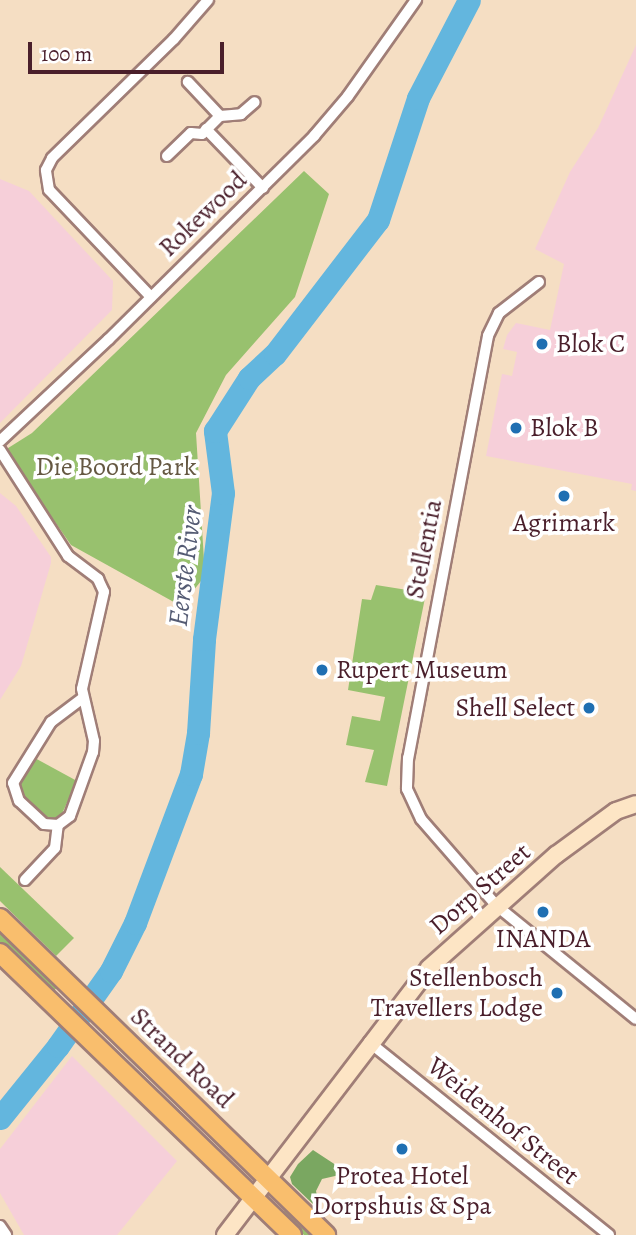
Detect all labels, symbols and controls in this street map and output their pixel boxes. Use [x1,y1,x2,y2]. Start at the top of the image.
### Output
scale bar [32,28,228,72]
text: 100 m [41,40,92,68]
street label: Rokewood [153,165,253,263]
place label: Blok C [556,328,625,360]
marker: Blok C [534,336,550,352]
place label: Blok B [530,412,598,444]
marker: Blok B [508,420,524,436]
park label: Die Boord Park [35,451,197,483]
marker: Agrimark [556,488,572,504]
street label: Stellentia [399,497,449,601]
water label: Eerste River [161,504,209,628]
place label: Agrimark [513,507,615,539]
place label: Rupert Museum [336,654,508,686]
marker: Rupert Museum [314,662,330,678]
place label: Shell Select [456,692,575,724]
marker: Shell Select [581,700,597,716]
street label: Dorp Street [423,837,537,941]
marker: INANDA [535,904,551,920]
place label: INANDA [496,923,590,955]
place label: Stellenbosch Travellers Lodge [371,962,543,1024]
marker: Stellenbosch Travellers Lodge [549,985,565,1001]
street label: Strand Road [124,1001,240,1115]
street label: Weidenhof Street [421,1050,585,1192]
marker: Protea Hotel Dorpshuis & Spa [394,1141,410,1157]
place label: Protea Hotel Dorpshuis & Spa [312,1160,492,1222]

